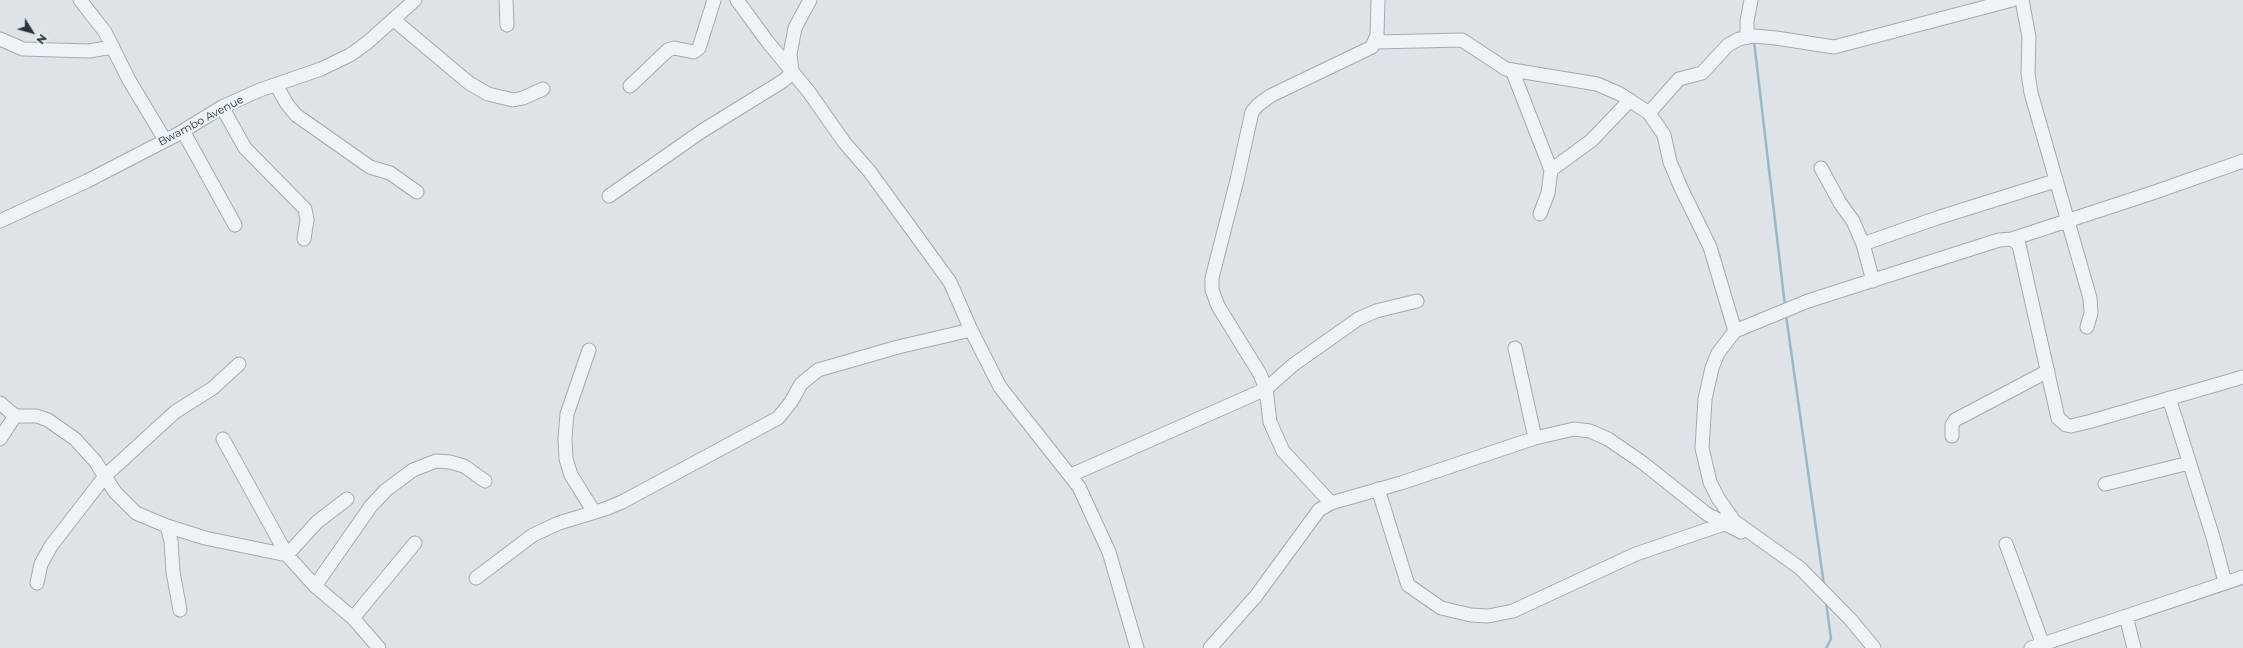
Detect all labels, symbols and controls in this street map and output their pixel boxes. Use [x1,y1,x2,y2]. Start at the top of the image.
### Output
north arrow [12,12,52,52]
text: N [33,31,50,47]
street label: Bwambo Avenue [156,93,246,149]

